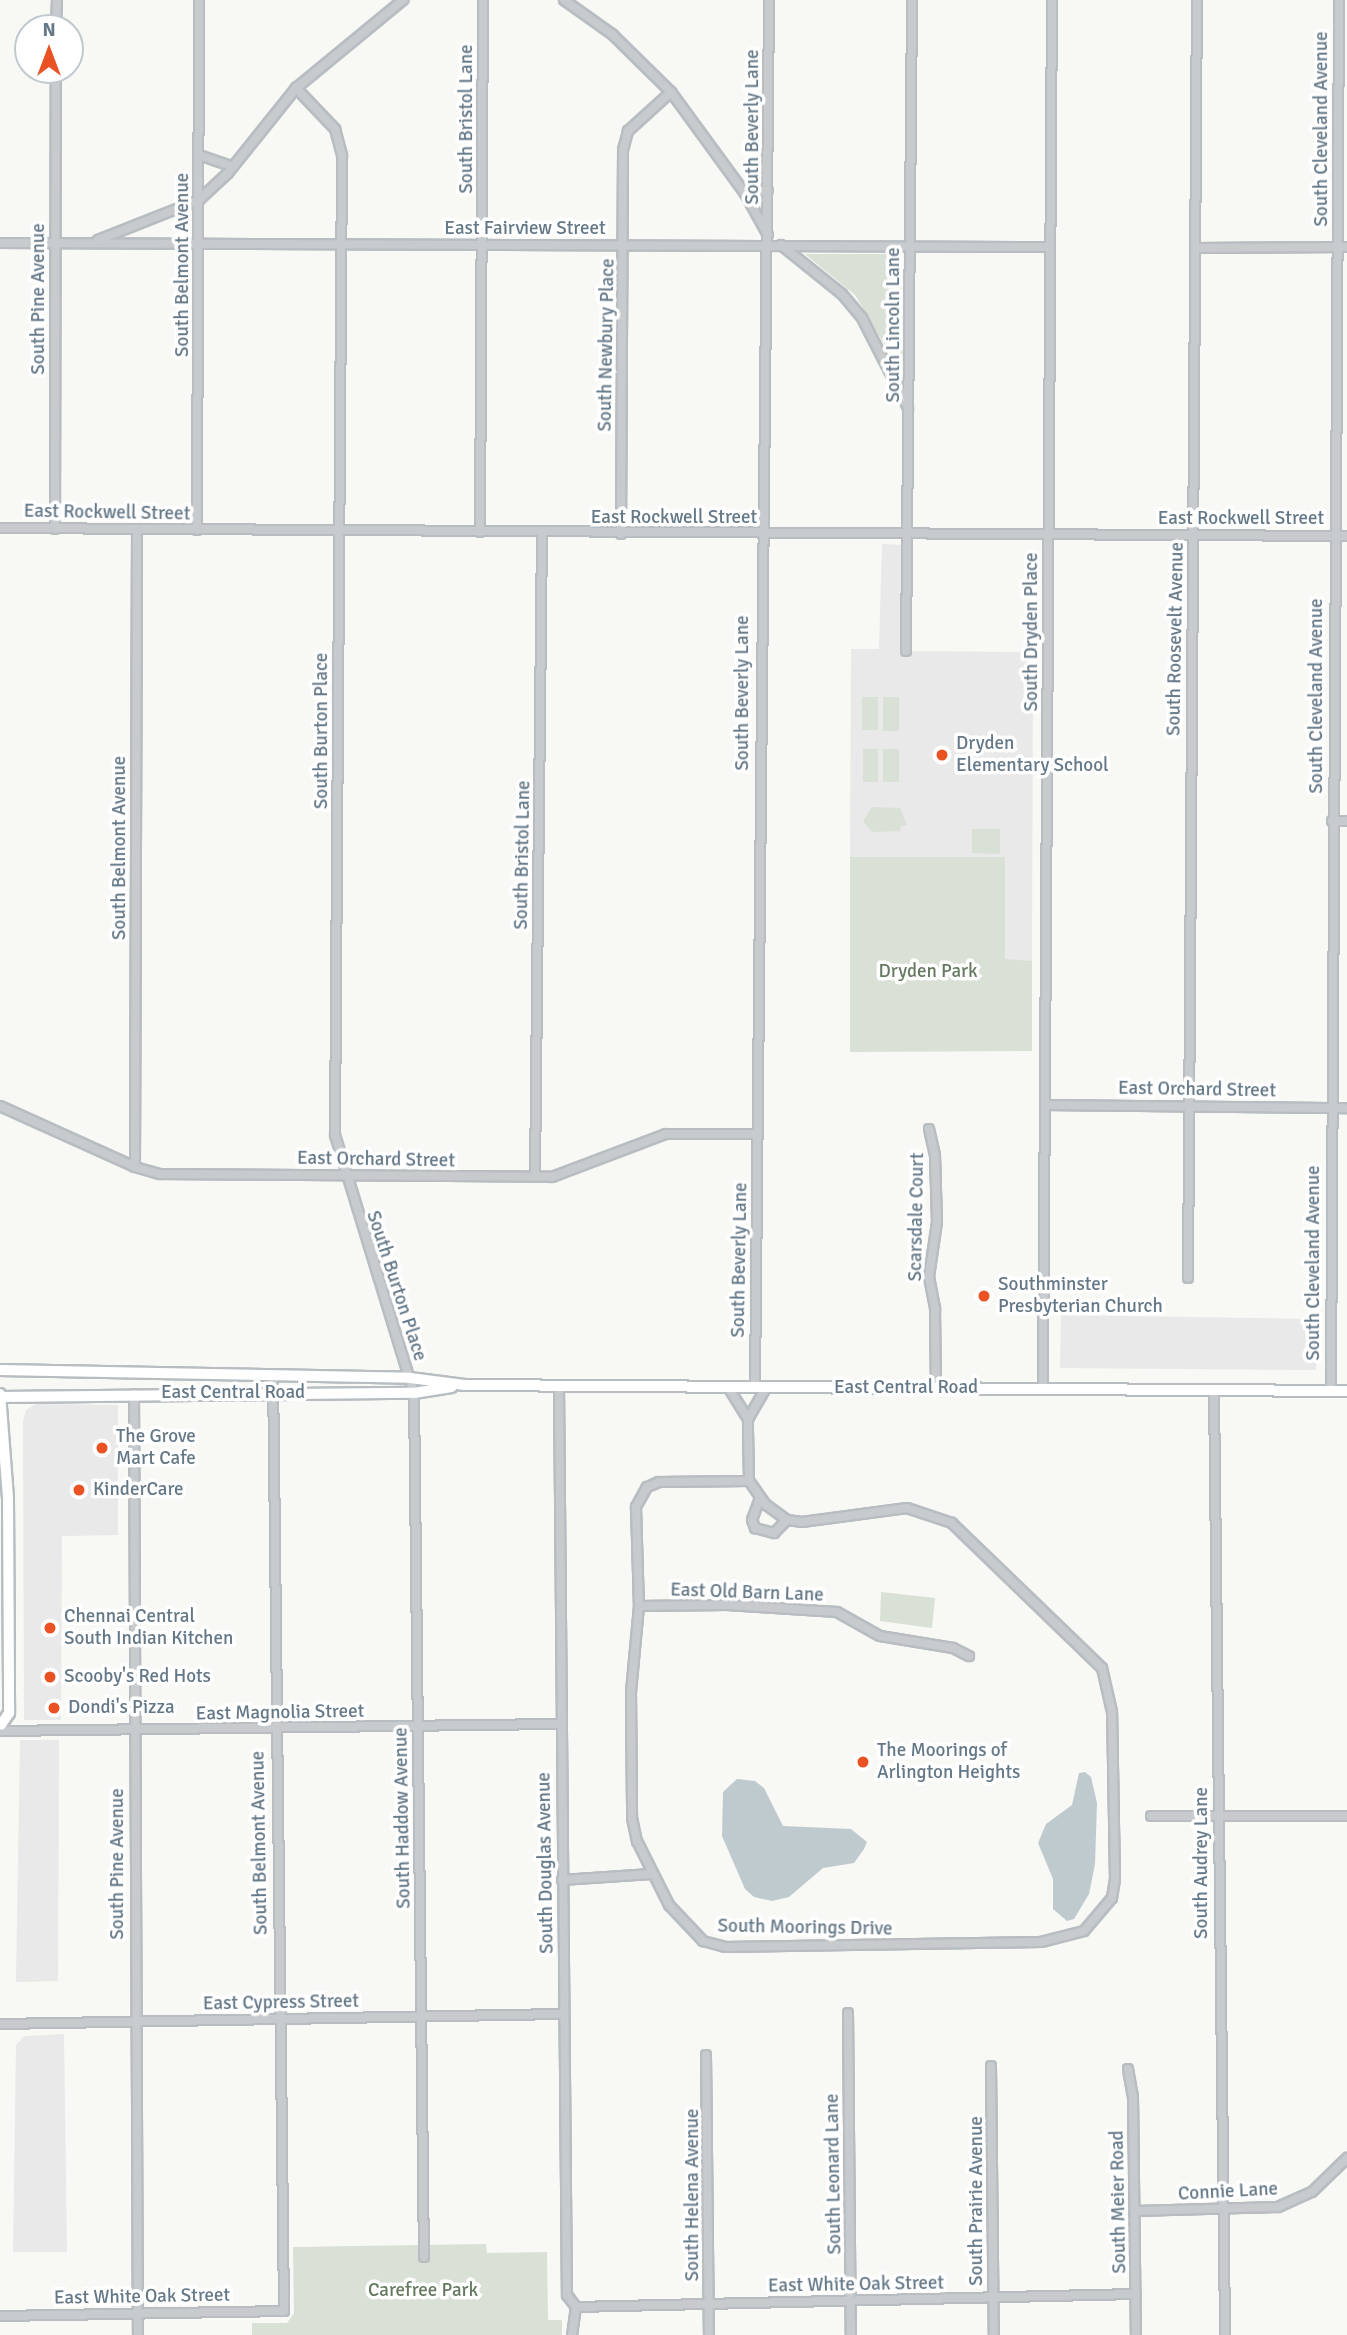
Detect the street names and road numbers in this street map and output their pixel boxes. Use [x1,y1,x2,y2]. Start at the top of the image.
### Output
street label: South Cleveland Avenue [1311,31,1333,227]
street label: South Bristol Lane [456,44,478,194]
street label: South Beverly Lane [742,49,764,205]
street label: South Belmont Avenue [172,173,194,357]
street label: East Fairview Street [444,218,606,240]
street label: South Pine Avenue [28,223,50,375]
street label: South Lincoln Lane [883,247,905,403]
street label: South Newbury Place [594,258,620,432]
street label: East Rockwell Street [24,500,190,526]
street label: East Rockwell Street [591,507,757,529]
street label: East Rockwell Street [1158,508,1324,530]
street label: South Roosevelt Avenue [1163,542,1189,736]
street label: South Dryden Place [1021,553,1043,711]
street label: South Cleveland Avenue [1306,598,1328,794]
street label: South Beverly Lane [732,615,754,771]
street label: South Burton Place [311,653,333,809]
street label: South Belmont Avenue [109,756,131,940]
street label: South Bristol Lane [510,780,536,930]
street label: East Orchard Street [1118,1077,1276,1103]
street label: East Orchard Street [297,1147,455,1173]
street label: Scarsdale Court [904,1152,930,1282]
street label: South Cleveland Avenue [1303,1165,1325,1361]
street label: South Beverly Lane [727,1182,753,1338]
street label: South Burton Place [361,1208,431,1364]
street label: East Central Road [834,1377,978,1399]
street label: East Central Road [161,1382,305,1404]
street label: East Old Barn Lane [670,1579,824,1607]
street label: East Magnolia Street [196,1700,364,1726]
street label: South Haddow Avenue [390,1727,416,1909]
street label: South Belmont Avenue [247,1751,273,1935]
street label: South Douglas Avenue [533,1772,559,1954]
street label: South Audrey Lane [1191,1787,1213,1939]
street label: South Pine Avenue [107,1788,129,1940]
street label: South Moorings Drive [717,1915,893,1941]
street label: East Cypress Street [203,1990,359,2016]
street label: South Leonard Lane [821,2093,847,2255]
street label: South Helena Avenue [682,2109,704,2281]
street label: South Prairie Avenue [966,2116,988,2286]
street label: South Meier Road [1106,2130,1132,2274]
street label: Connie Lane [1177,2178,1279,2206]
street label: East White Oak Street [768,2272,944,2298]
street label: East White Oak Street [54,2284,230,2310]

